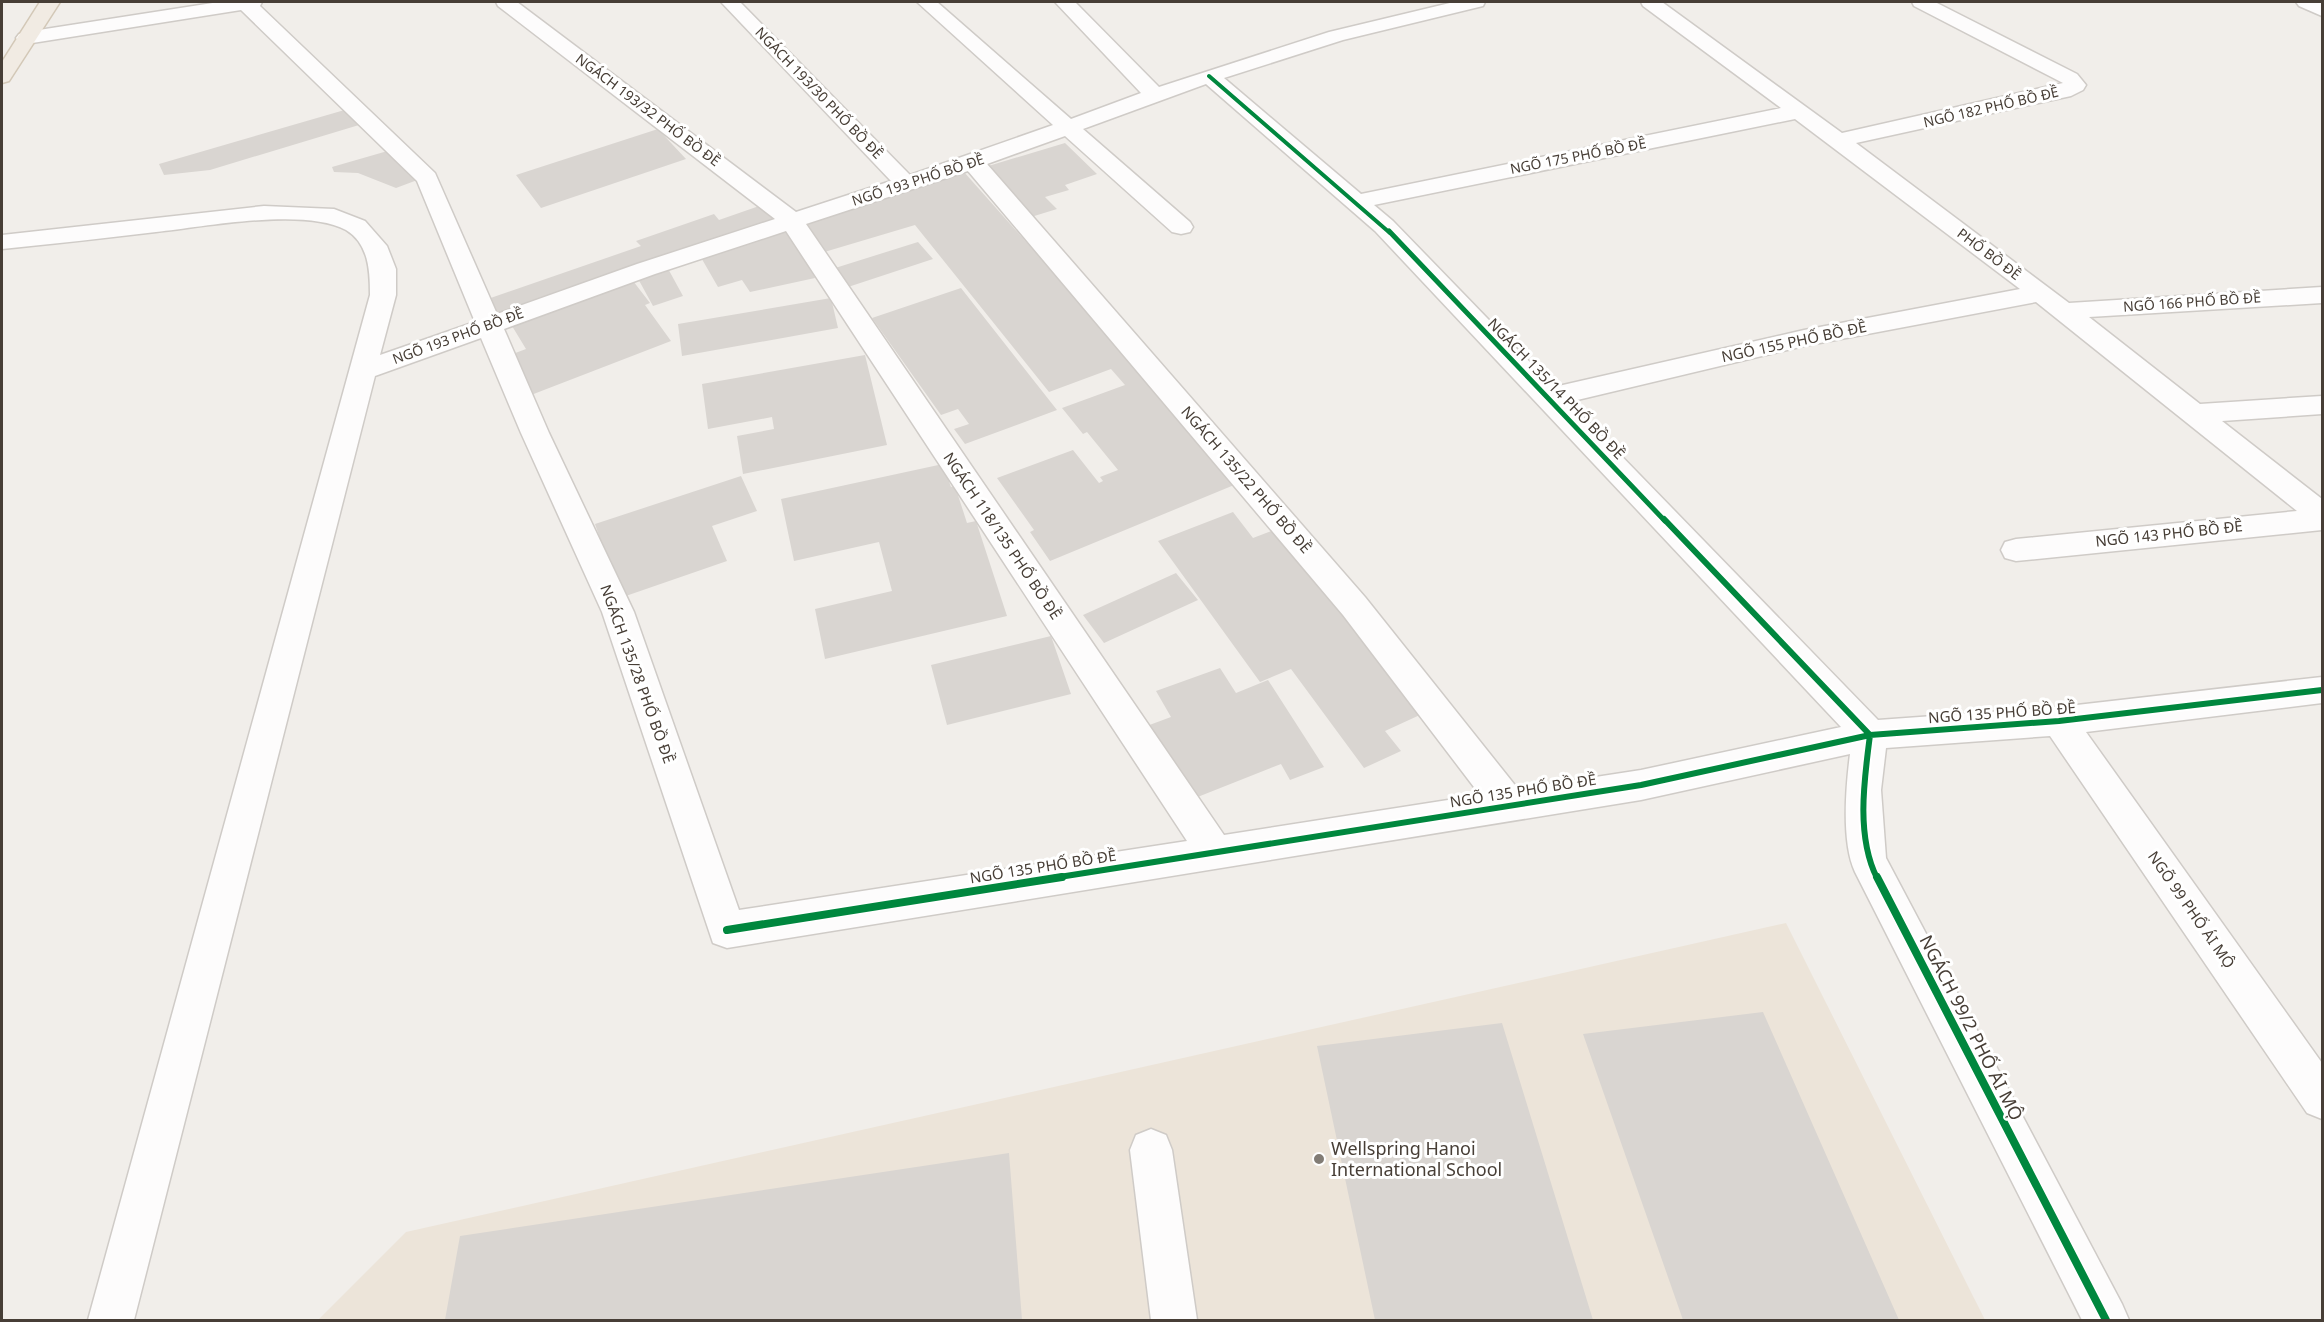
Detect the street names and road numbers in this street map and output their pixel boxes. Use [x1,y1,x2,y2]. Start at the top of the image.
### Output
street label: NGÁCH 193/30 PHỐ BỒ ĐỀ [751,23,887,163]
street label: NGÁCH 193/32 PHỐ BỒ ĐỀ [572,49,724,170]
street label: NGÕ 182 PHỐ BỒ ĐỀ [1921,82,2060,131]
street label: NGÕ 175 PHỐ BỒ ĐỀ [1508,133,1648,178]
street label: NGÕ 193 PHỐ BỒ ĐỀ [849,149,986,210]
street label: PHỐ BỒ ĐỀ [1954,223,2025,284]
street label: NGÕ 166 PHỐ BỒ ĐỀ [2122,287,2262,316]
street label: NGÕ 193 PHỐ BỒ ĐỀ [390,303,526,368]
street label: NGÁCH 135/14 PHỐ BỒ ĐỀ [1484,313,1630,463]
street label: NGÕ 155 PHỐ BỒ ĐỀ [1719,316,1868,366]
street label: NGÁCH 135/22 PHỐ BỒ ĐỀ [1177,401,1316,557]
street label: NGÁCH 118/135 PHỐ BỒ ĐỀ [939,448,1066,623]
street label: NGÕ 143 PHỐ BỒ ĐỀ [2094,515,2244,551]
street label: NGÁCH 135/28 PHỐ BỒ ĐỀ [596,581,680,766]
street label: NGÕ 135 PHỐ BỒ ĐỀ [1927,697,2076,727]
street label: NGÕ 135 PHỐ BỒ ĐỀ [1448,769,1598,811]
street label: NGÕ 135 PHỐ BỒ ĐỀ [968,845,1118,887]
street label: NGÕ 99 PHỐ ÁI MỘ [2144,847,2240,972]
street label: NGÁCH 99/2 PHỐ ÁI MỘ [1915,931,2029,1124]

